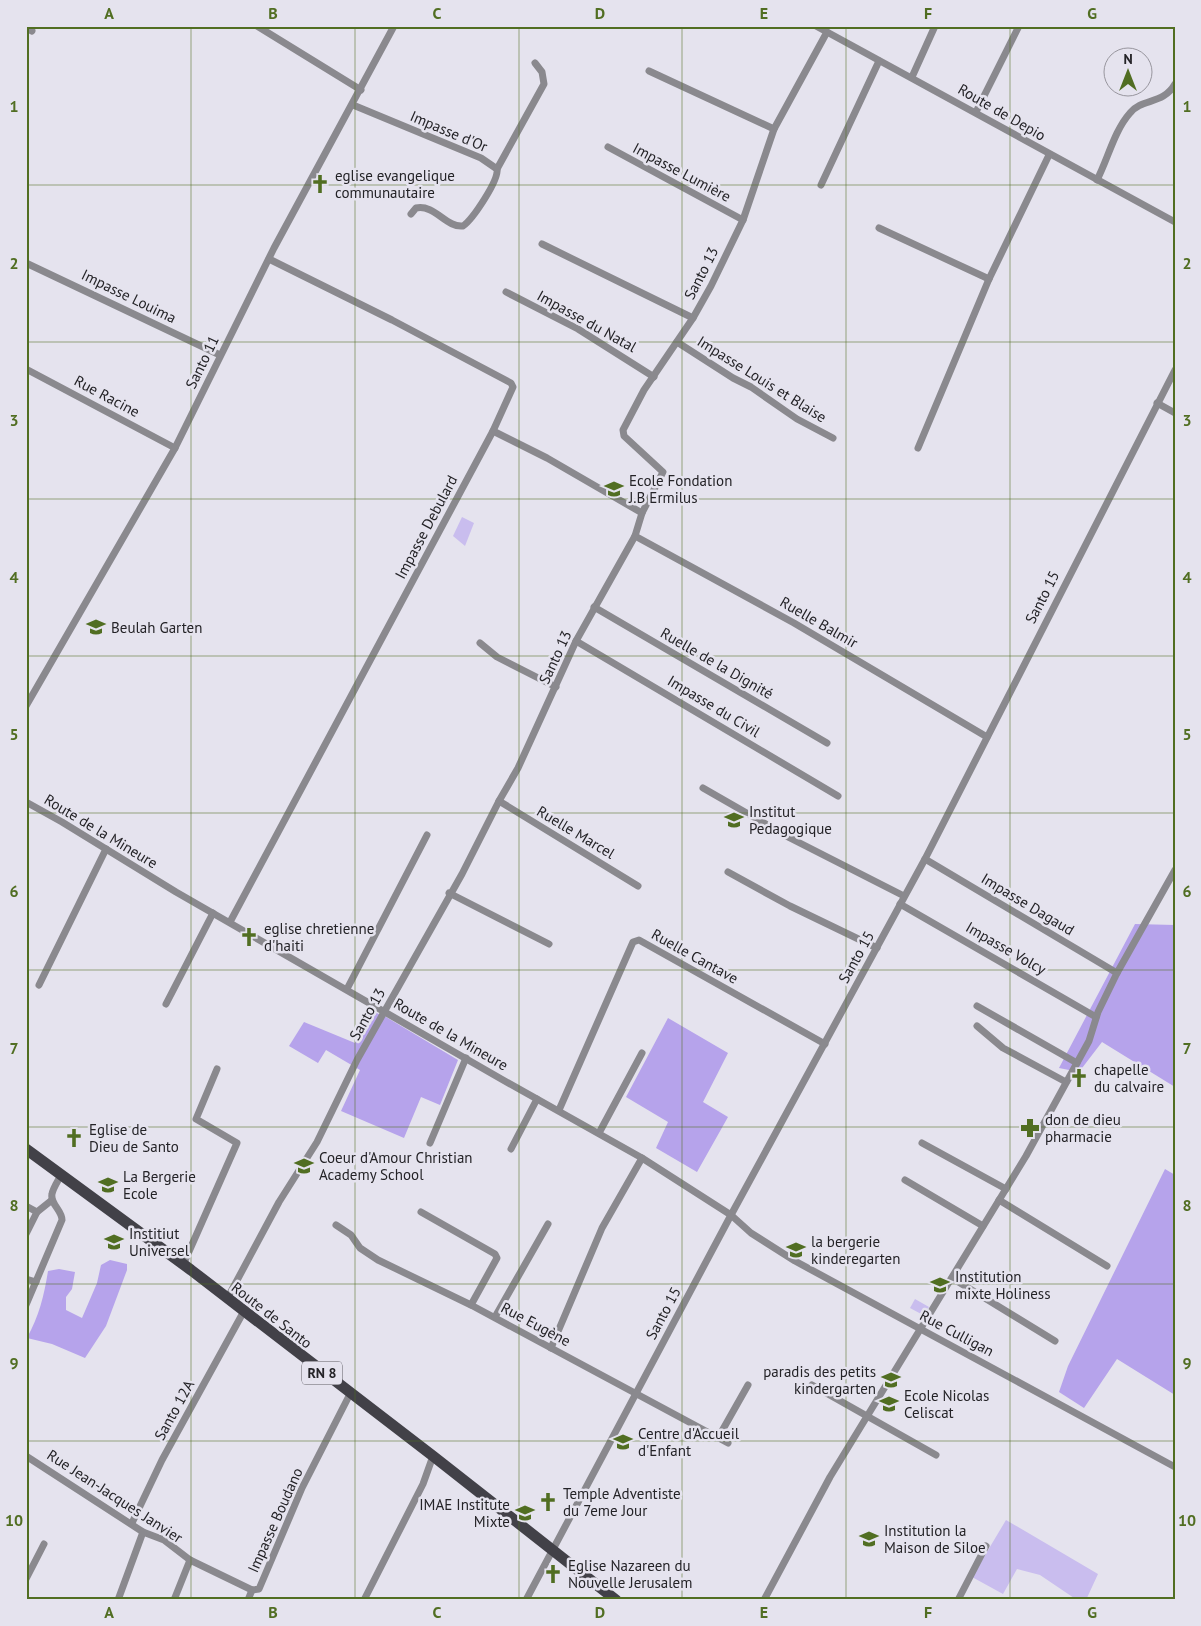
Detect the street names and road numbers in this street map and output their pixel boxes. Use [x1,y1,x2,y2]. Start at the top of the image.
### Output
street label: Route de Depio [955,79,1049,145]
street label: Impasse d'Or [407,106,491,156]
street label: Impasse Lumière [630,138,734,206]
street label: Santo 13 [680,243,722,303]
street label: Impasse Louima [79,265,179,327]
street label: Impasse du Natal [534,286,641,357]
street label: Impasse Louis et Blaise [694,331,830,427]
street label: Santo 11 [181,332,223,392]
street label: Rue Racine [71,371,143,421]
street label: Impasse Debulard [391,472,461,582]
street label: Santo 15 [1021,567,1063,627]
street label: Ruelle Balmir [777,592,861,652]
street label: Ruelle de la Dignité [657,623,777,703]
street label: Santo 13 [534,627,576,687]
street label: Impasse du Civil [664,671,764,741]
street label: Route de la Mineure [41,790,161,872]
street label: Ruelle Marcel [534,801,619,863]
street label: Impasse Dagaud [978,869,1078,939]
street label: Impasse Volcy [962,917,1050,979]
street label: Ruelle Cantave [648,924,742,988]
street label: Santo 15 [834,927,878,987]
street label: Santo 13 [345,984,389,1044]
street label: Route de la Mineure [390,994,512,1074]
street label: Route de Santo [228,1278,316,1352]
street label: Santo 15 [641,1283,685,1343]
street label: Rue Eugène [498,1298,574,1350]
street label: Rue Culligan [917,1306,997,1360]
road number: RN 8 [302,1362,342,1385]
street label: Santo 12A [150,1376,198,1443]
street label: Rue Jean-Jacques Janvier [44,1445,186,1547]
street label: Impasse Boudano [243,1465,307,1575]

